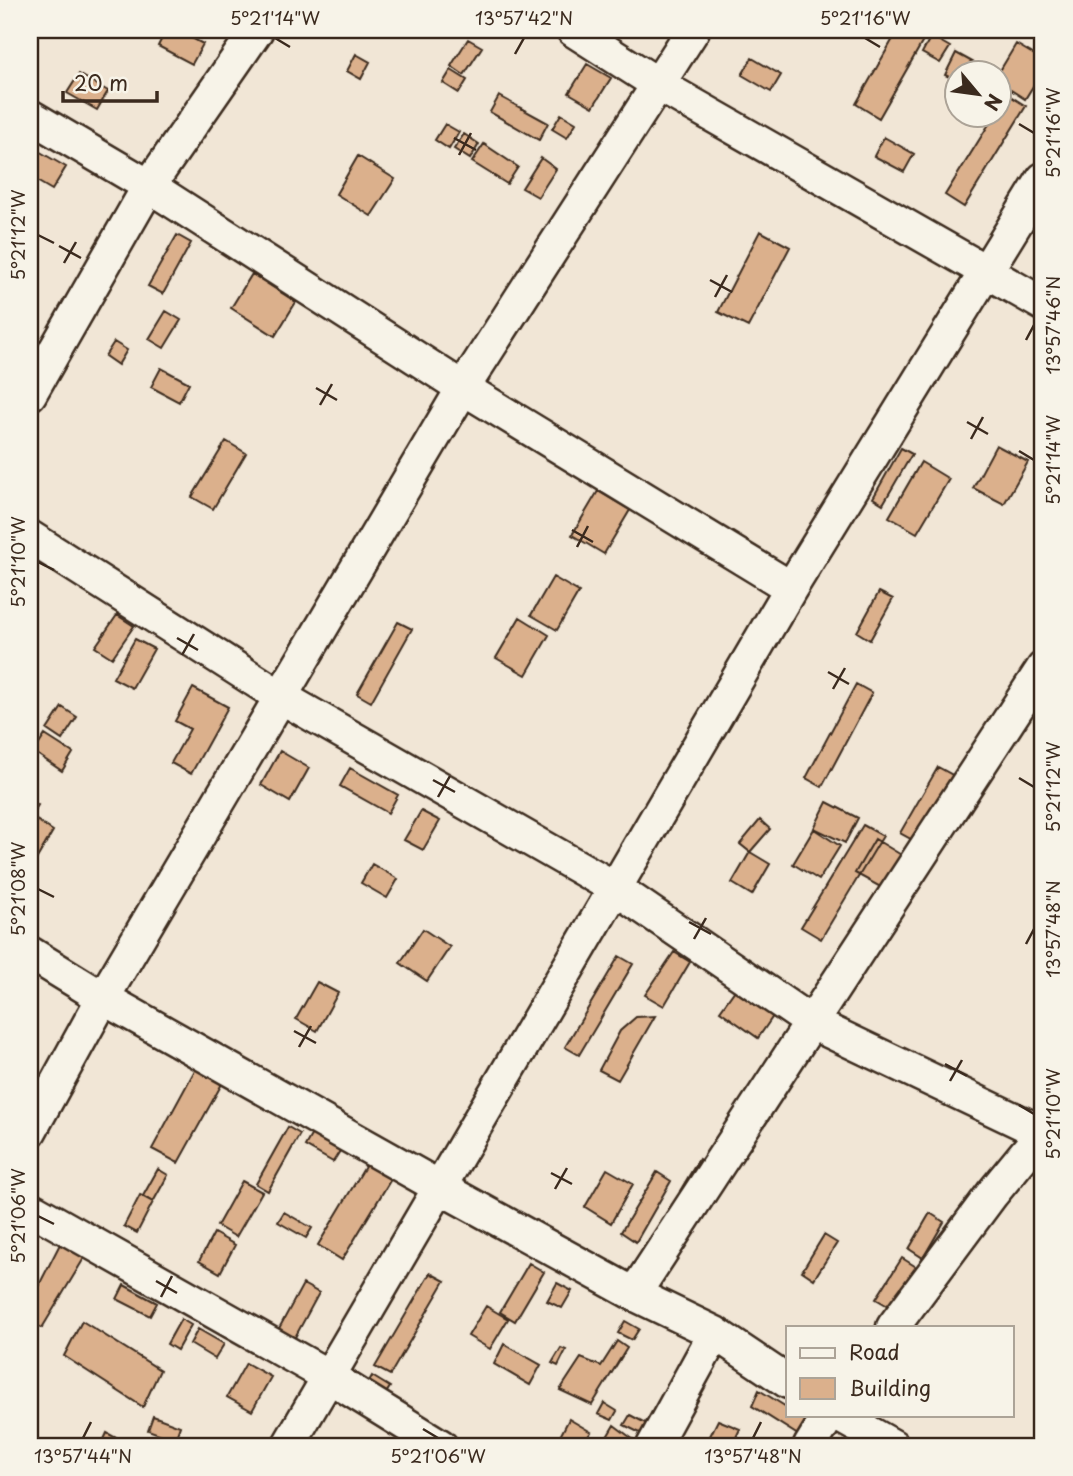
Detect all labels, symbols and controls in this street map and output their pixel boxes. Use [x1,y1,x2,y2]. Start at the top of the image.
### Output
text: 5°21'14"W [230,4,321,31]
text: 13°57'42"N [475,4,573,31]
text: 5°21'16"W [820,4,911,31]
scale bar [63,60,158,104]
north arrow [944,60,1014,130]
text: 20 m [74,66,128,98]
text: 5°21'16"W [1039,87,1066,178]
text: N [978,89,1010,116]
text: 5°21'12"W [4,189,31,280]
text: 13°57'46"N [1039,276,1066,374]
text: 5°21'14"W [1039,414,1066,505]
text: 5°21'10"W [4,516,31,608]
text: 5°21'12"W [1039,741,1066,832]
text: 5°21'08"W [4,841,31,936]
text: 13°57'48"N [1039,880,1066,978]
text: 5°21'10"W [1039,1068,1066,1160]
text: 5°21'06"W [4,1168,31,1264]
legend [786,1326,1014,1416]
text: Road [849,1335,900,1367]
text: Building [849,1371,931,1403]
text: 13°57'44"N [34,1442,132,1469]
text: 5°21'06"W [390,1442,486,1469]
text: 13°57'48"N [704,1442,802,1469]

